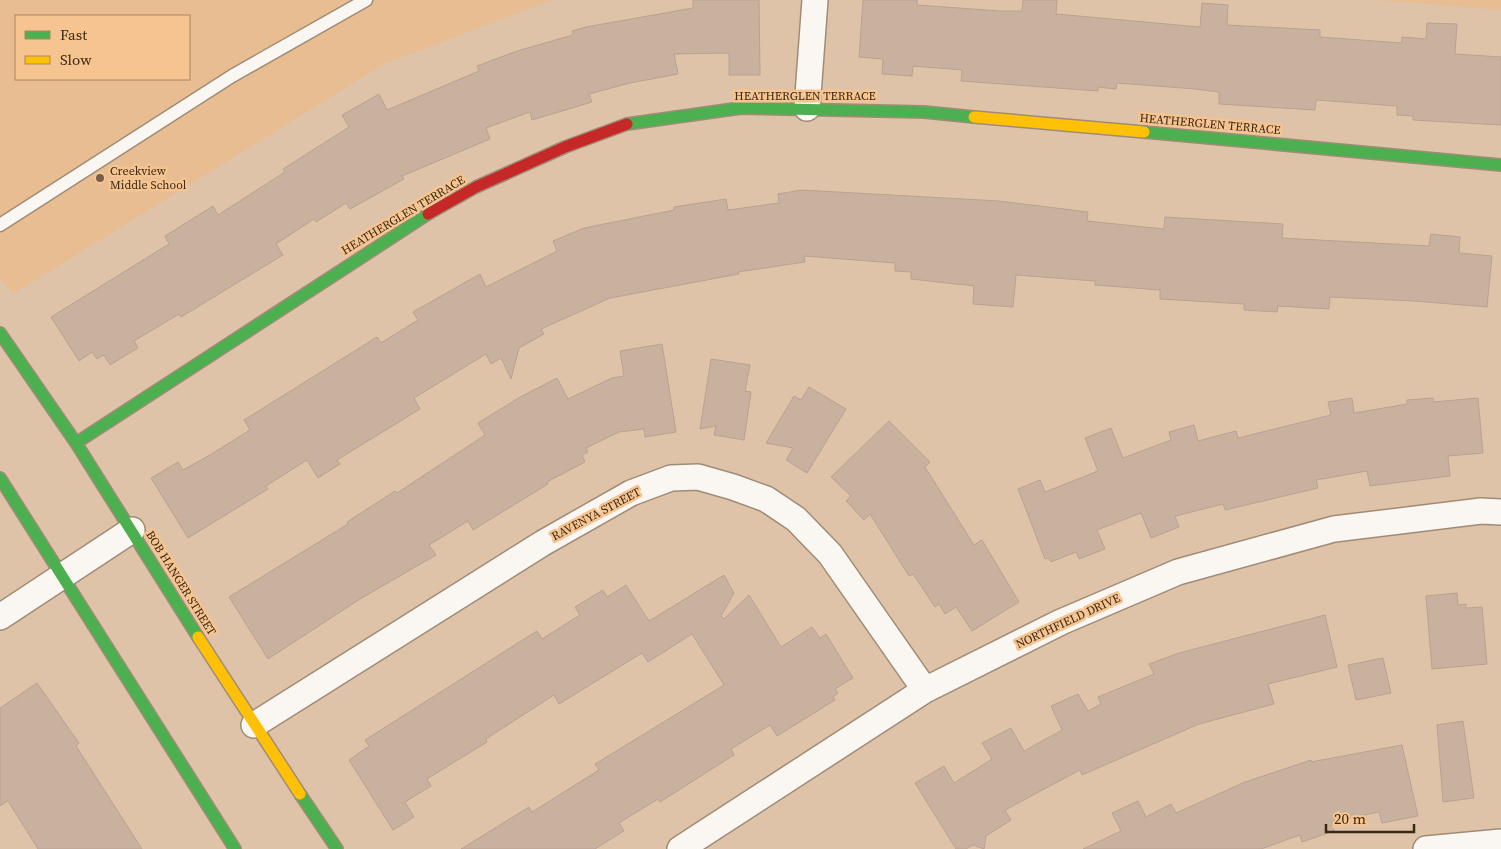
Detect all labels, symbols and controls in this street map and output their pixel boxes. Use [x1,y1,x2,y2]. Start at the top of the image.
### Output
legend [15,15,190,80]
text: Fast [60,24,87,45]
text: Slow [60,49,92,70]
street label: HEATHERGLEN TERRACE [734,88,876,104]
street label: HEATHERGLEN TERRACE [1139,110,1281,138]
place label: Creekview Middle School [110,163,187,193]
marker: Creekview Middle School [94,172,106,184]
street label: HEATHERGLEN TERRACE [338,172,468,258]
street label: RAVENYA STREET [549,483,644,544]
street label: BOB HANGER STREET [142,528,220,639]
street label: NORTHFIELD DRIVE [1013,590,1123,652]
scale bar [1326,802,1414,834]
text: 20 m [1334,808,1366,829]

